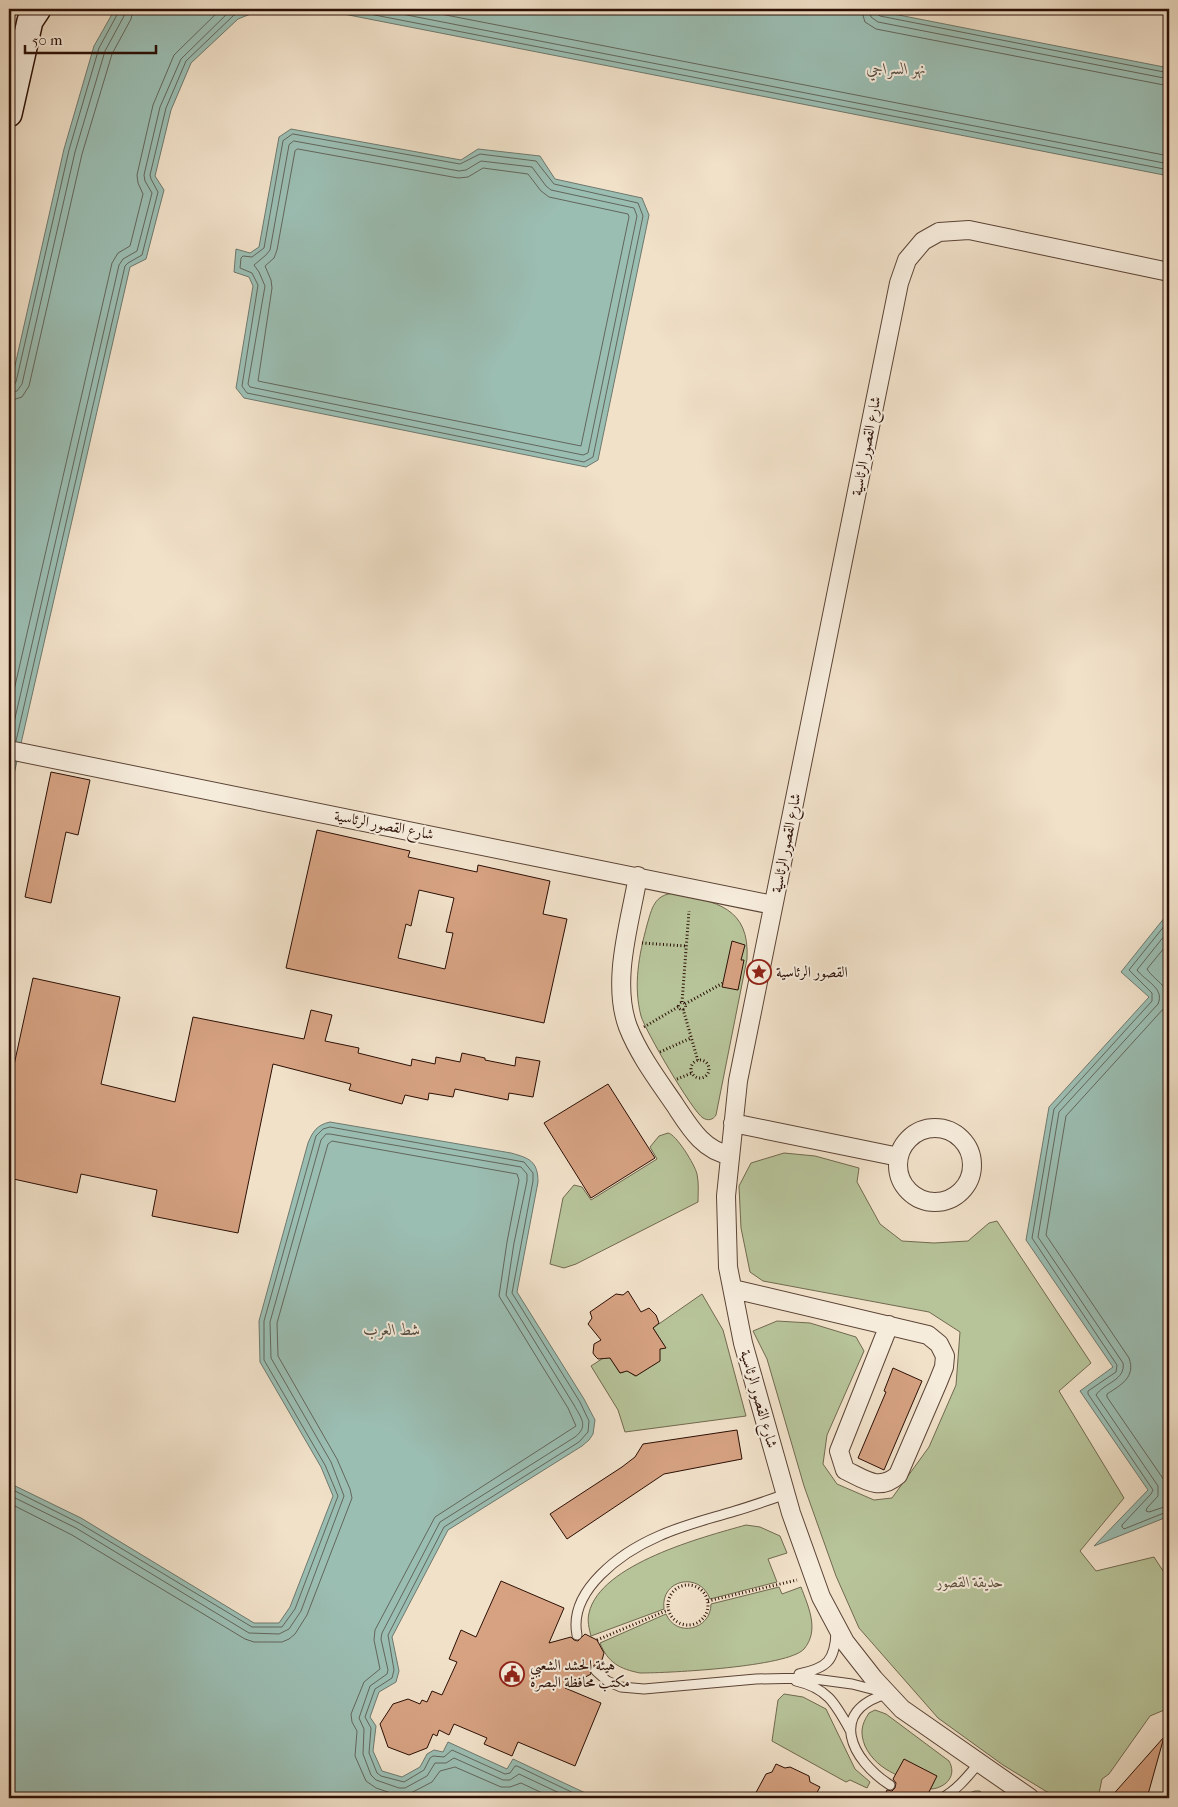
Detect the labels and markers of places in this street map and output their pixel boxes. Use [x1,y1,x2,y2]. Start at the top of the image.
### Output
place icon: القصور الرئاسية [746,959,772,985]
place label: القصور الرئاسية [776,963,848,981]
place label: هيئة الحشد الشعبي مكتب محافظة البصرة [530,1656,630,1692]
public building icon: هيئة الحشد الشعبي مكتب محافظة البصرة [499,1661,525,1687]

